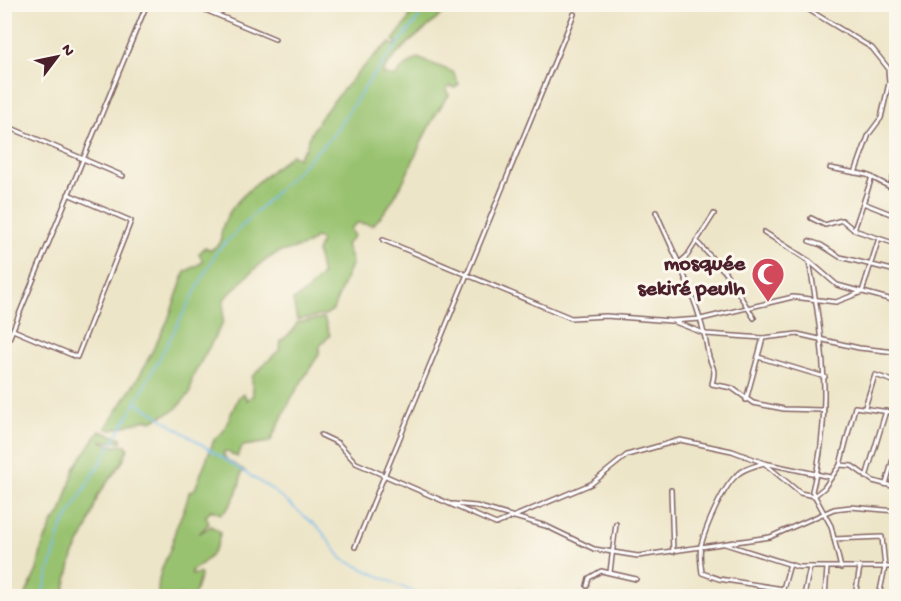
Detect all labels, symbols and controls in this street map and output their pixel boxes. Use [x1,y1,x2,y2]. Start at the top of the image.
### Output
north arrow [27,27,87,87]
text: N [56,41,78,61]
place label: mosquée sekiré peulh [637,252,746,303]
mosque icon: mosquée sekiré peulh [750,256,786,303]

